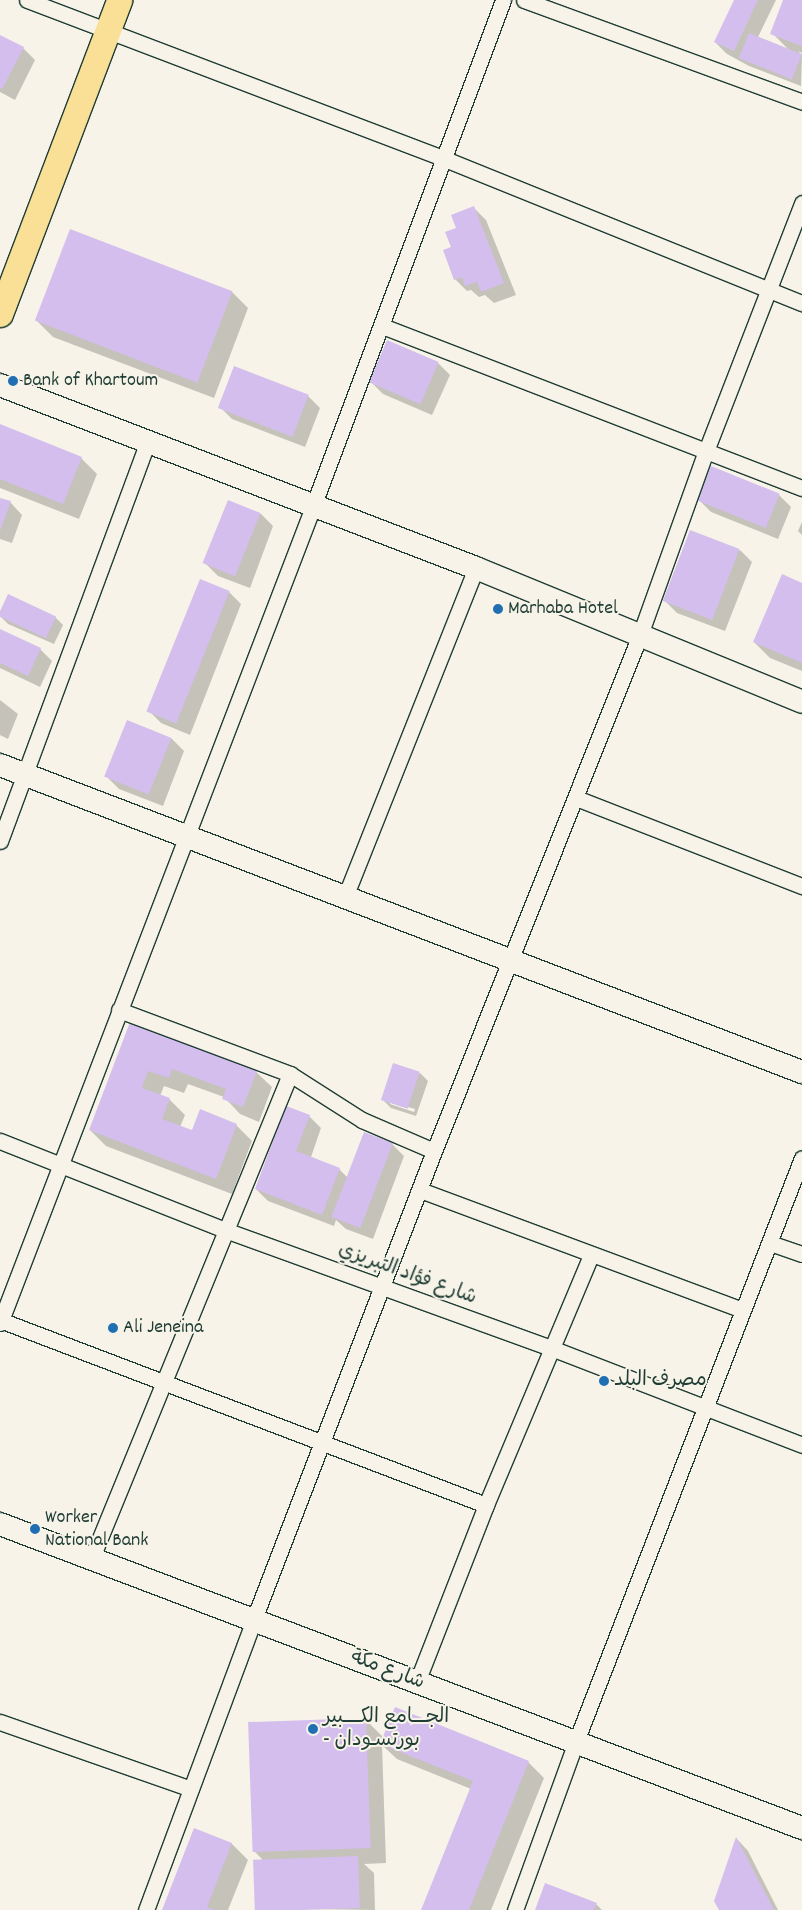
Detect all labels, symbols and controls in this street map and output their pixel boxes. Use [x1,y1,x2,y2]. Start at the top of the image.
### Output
place label: Bank of Khartoum [23,369,158,393]
marker: Bank of Khartoum [7,375,19,387]
place label: Marhaba Hotel [508,597,618,621]
marker: Marhaba Hotel [492,603,504,615]
street label: شارع فؤاد التبريزي [335,1239,479,1311]
place label: Ali Jeneina [123,1316,203,1340]
marker: Ali Jeneina [107,1322,119,1334]
place label: مصرف البلد [614,1369,707,1393]
marker: مصرف البلد [598,1375,610,1387]
place label: Worker National Bank [45,1506,148,1553]
marker: Worker National Bank [29,1523,41,1535]
street label: شارع مكة [347,1646,427,1696]
place label: الجـــامع الكــــبير - بورتسـودان [323,1706,449,1753]
marker: الجـــامع الكــــبير - بورتسـودان [307,1723,319,1735]

